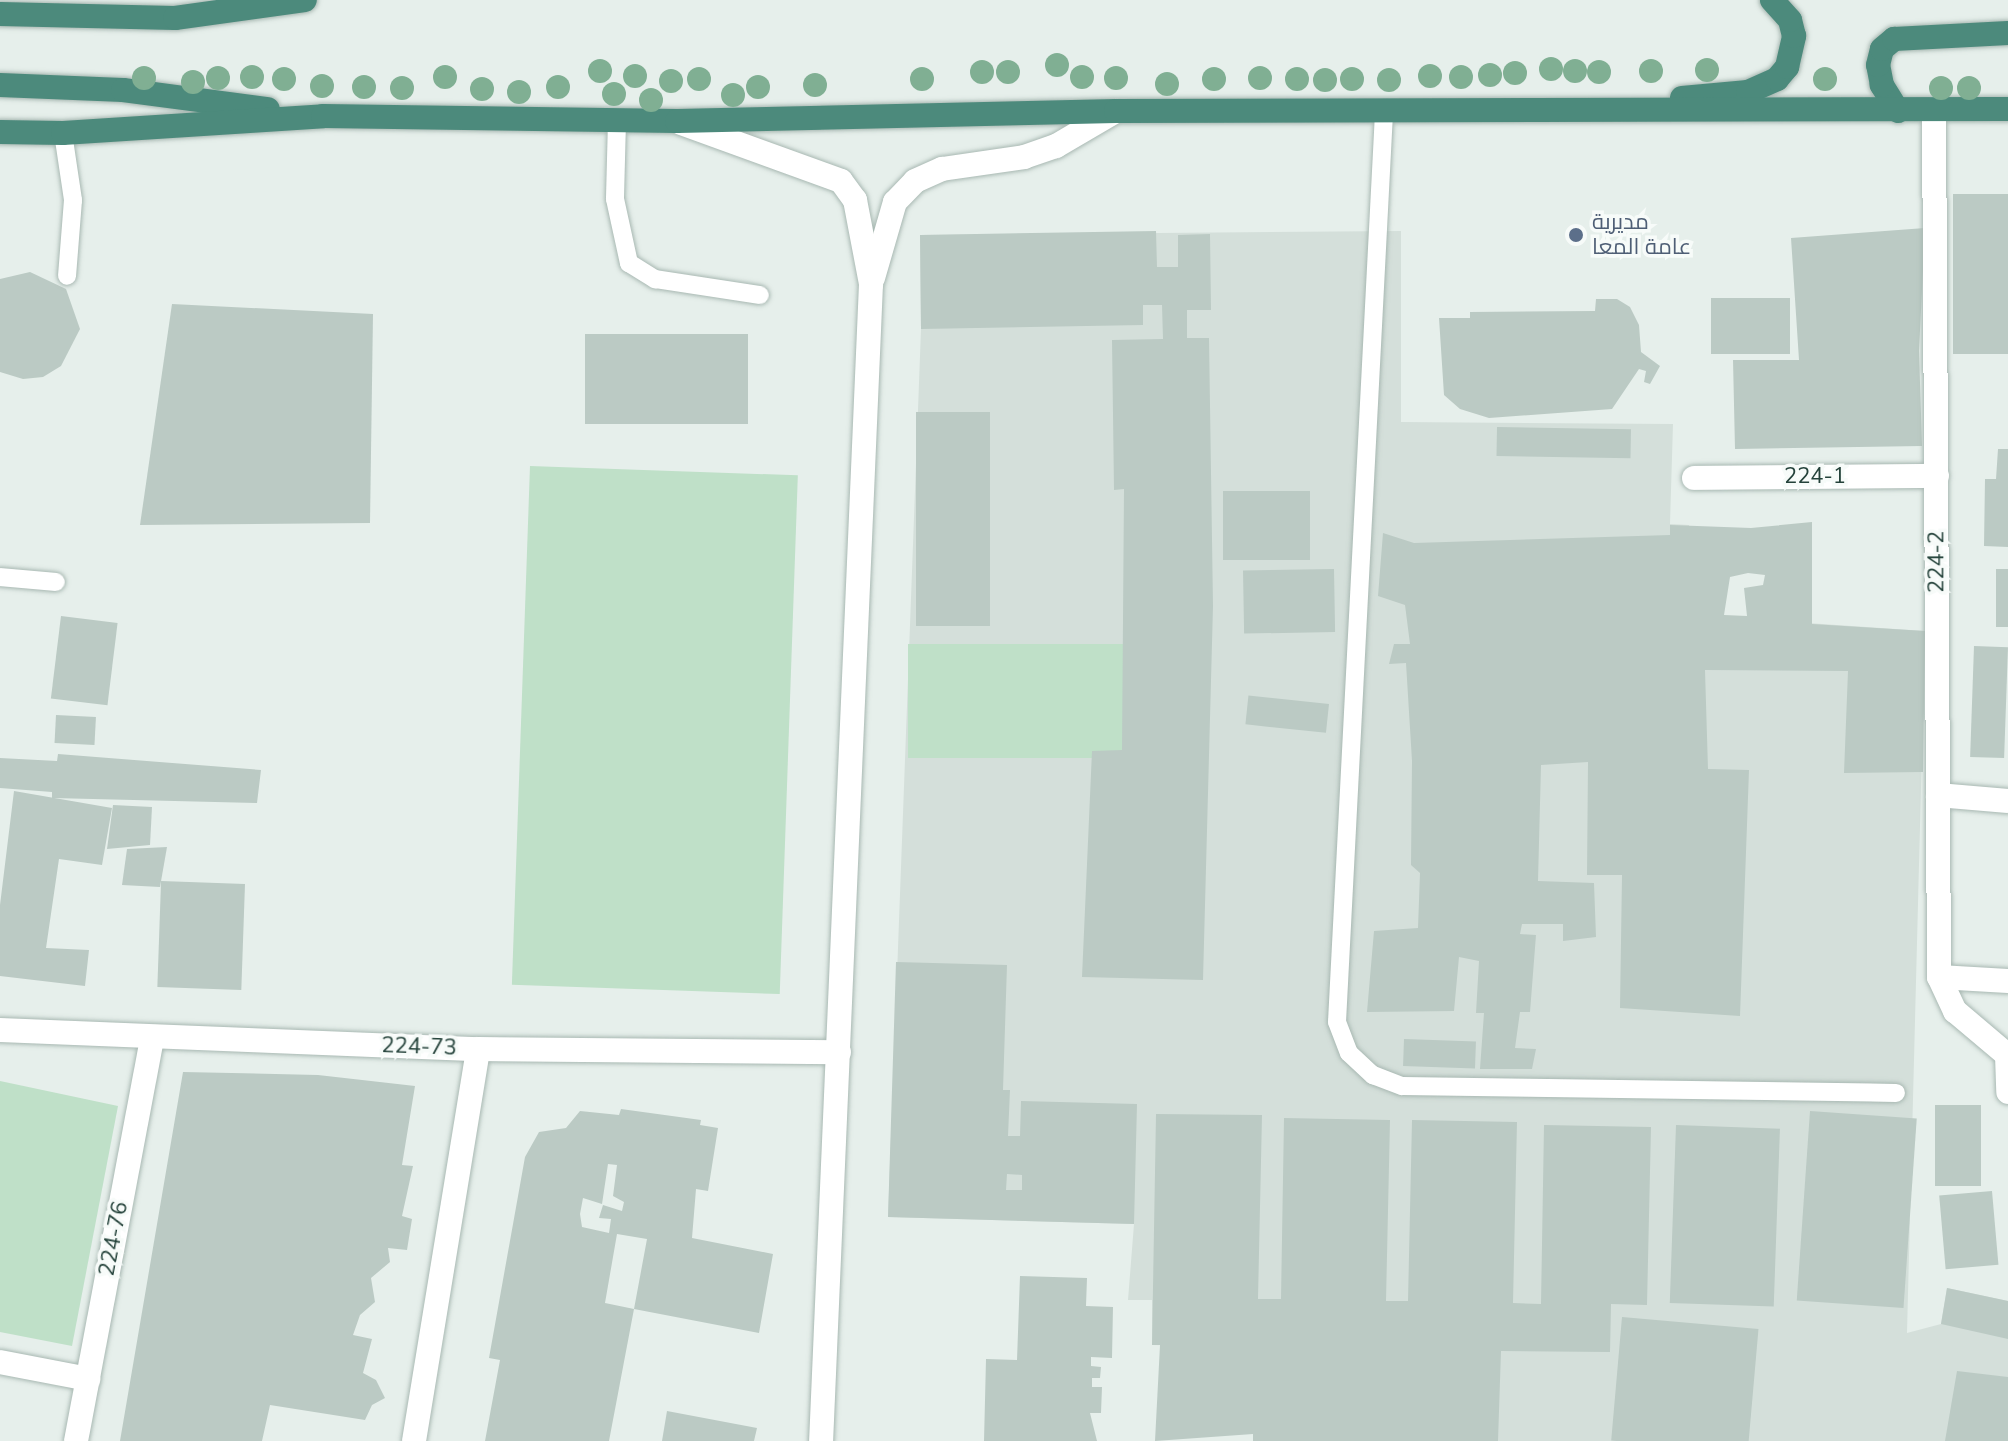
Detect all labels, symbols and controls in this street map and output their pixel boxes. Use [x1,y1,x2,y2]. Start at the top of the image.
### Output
place label: مدیریة عامة المعا [1592,209,1691,260]
marker: مدیریة عامة المعا [1567,226,1585,244]
street label: 224-1 [1784,464,1846,490]
street label: 224-2 [1924,531,1950,593]
street label: 224-73 [381,1032,457,1062]
street label: 224-76 [94,1200,134,1278]

